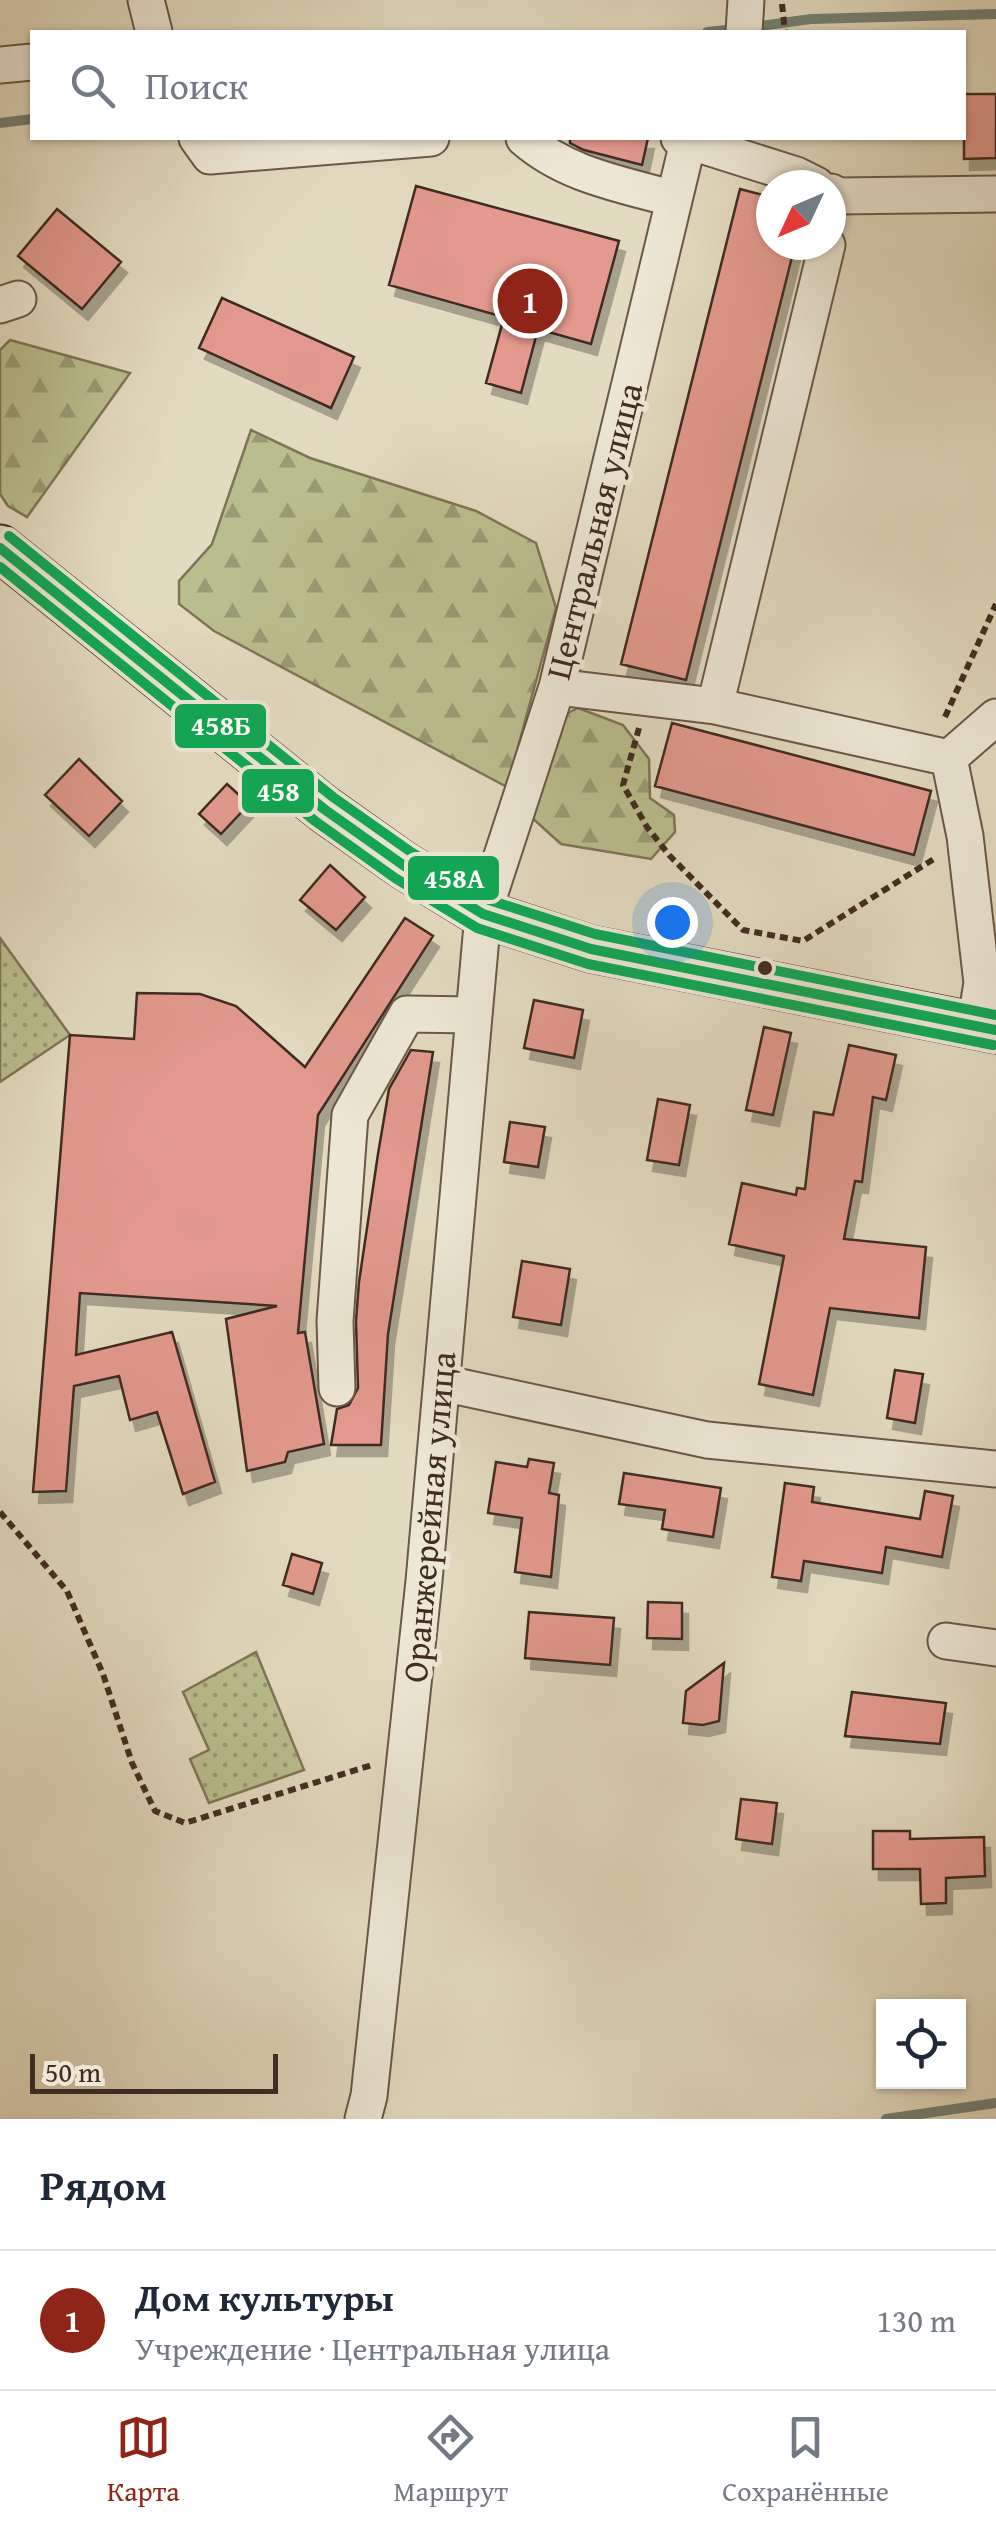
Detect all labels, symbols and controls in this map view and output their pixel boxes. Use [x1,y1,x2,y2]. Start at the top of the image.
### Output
search box [30,30,966,140]
text: Поиск [145,57,248,113]
icon: search [65,58,120,113]
north arrow [756,170,846,260]
pin: 1 [498,264,562,338]
street label: Центральная улица [532,377,655,685]
line badge: 458Б [173,702,268,750]
text: 458Б [191,704,251,745]
line badge: 458 [240,767,316,815]
text: 458 [256,770,300,811]
line badge: 458А [406,854,501,902]
text: 458А [423,857,485,898]
your location [647,897,698,948]
unlabelled marker [755,958,775,978]
street label: Оранжерейная улица [389,1349,468,1685]
map controls [876,1999,966,2089]
button: locate [876,1999,966,2089]
scale bar [30,2049,278,2094]
text: 50 m [45,2051,101,2092]
text: Рядом [40,2154,167,2215]
text: Дом культуры [135,2269,394,2325]
text: 1 [64,2297,81,2344]
text: 130 m [877,2297,956,2344]
text: Учреждение · Центральная улица [135,2325,610,2372]
tab: Карта [107,2410,180,2511]
tab: Маршрут [394,2410,508,2511]
tab: Сохранённые [722,2410,889,2511]

